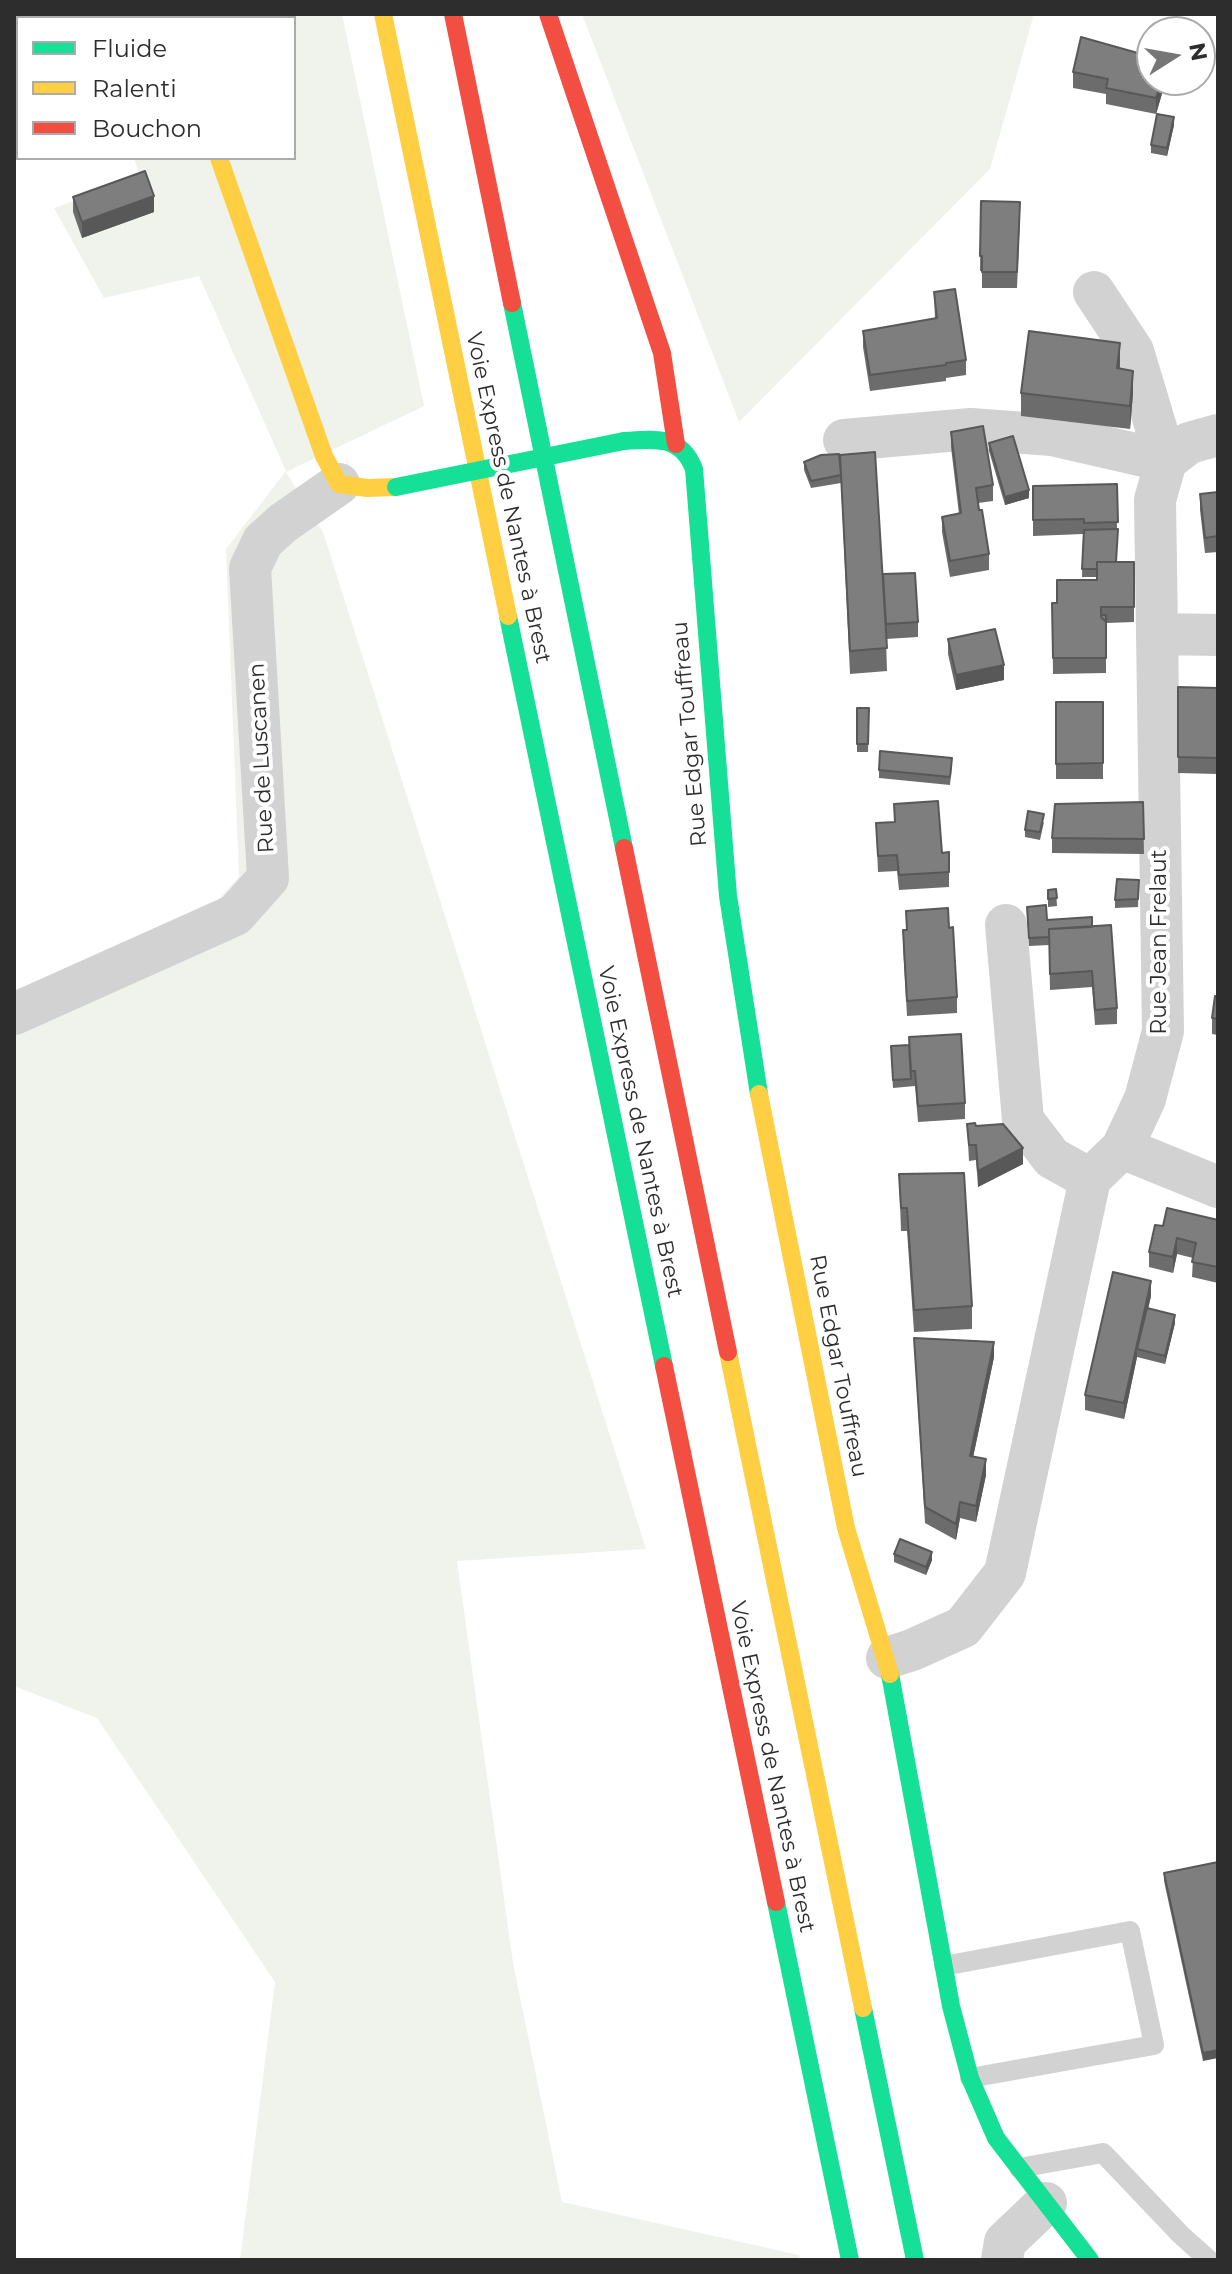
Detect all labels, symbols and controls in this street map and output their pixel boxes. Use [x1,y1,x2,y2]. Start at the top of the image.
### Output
legend [16,16,296,160]
north arrow [1136,16,1216,96]
text: Fluide [92,34,167,63]
text: N [1183,40,1213,63]
text: Ralenti [92,74,177,103]
text: Bouchon [92,114,202,143]
street label: Voie Express de Nantes à Brest [460,330,556,666]
street label: Rue Edgar Touffreau [667,620,713,848]
street label: Rue de Luscanen [244,662,280,854]
street label: Rue Jean Frelaut [1147,849,1173,1035]
street label: Voie Express de Nantes à Brest [592,964,688,1300]
street label: Rue Edgar Touffreau [803,1253,873,1479]
street label: Voie Express de Nantes à Brest [724,1599,820,1935]

